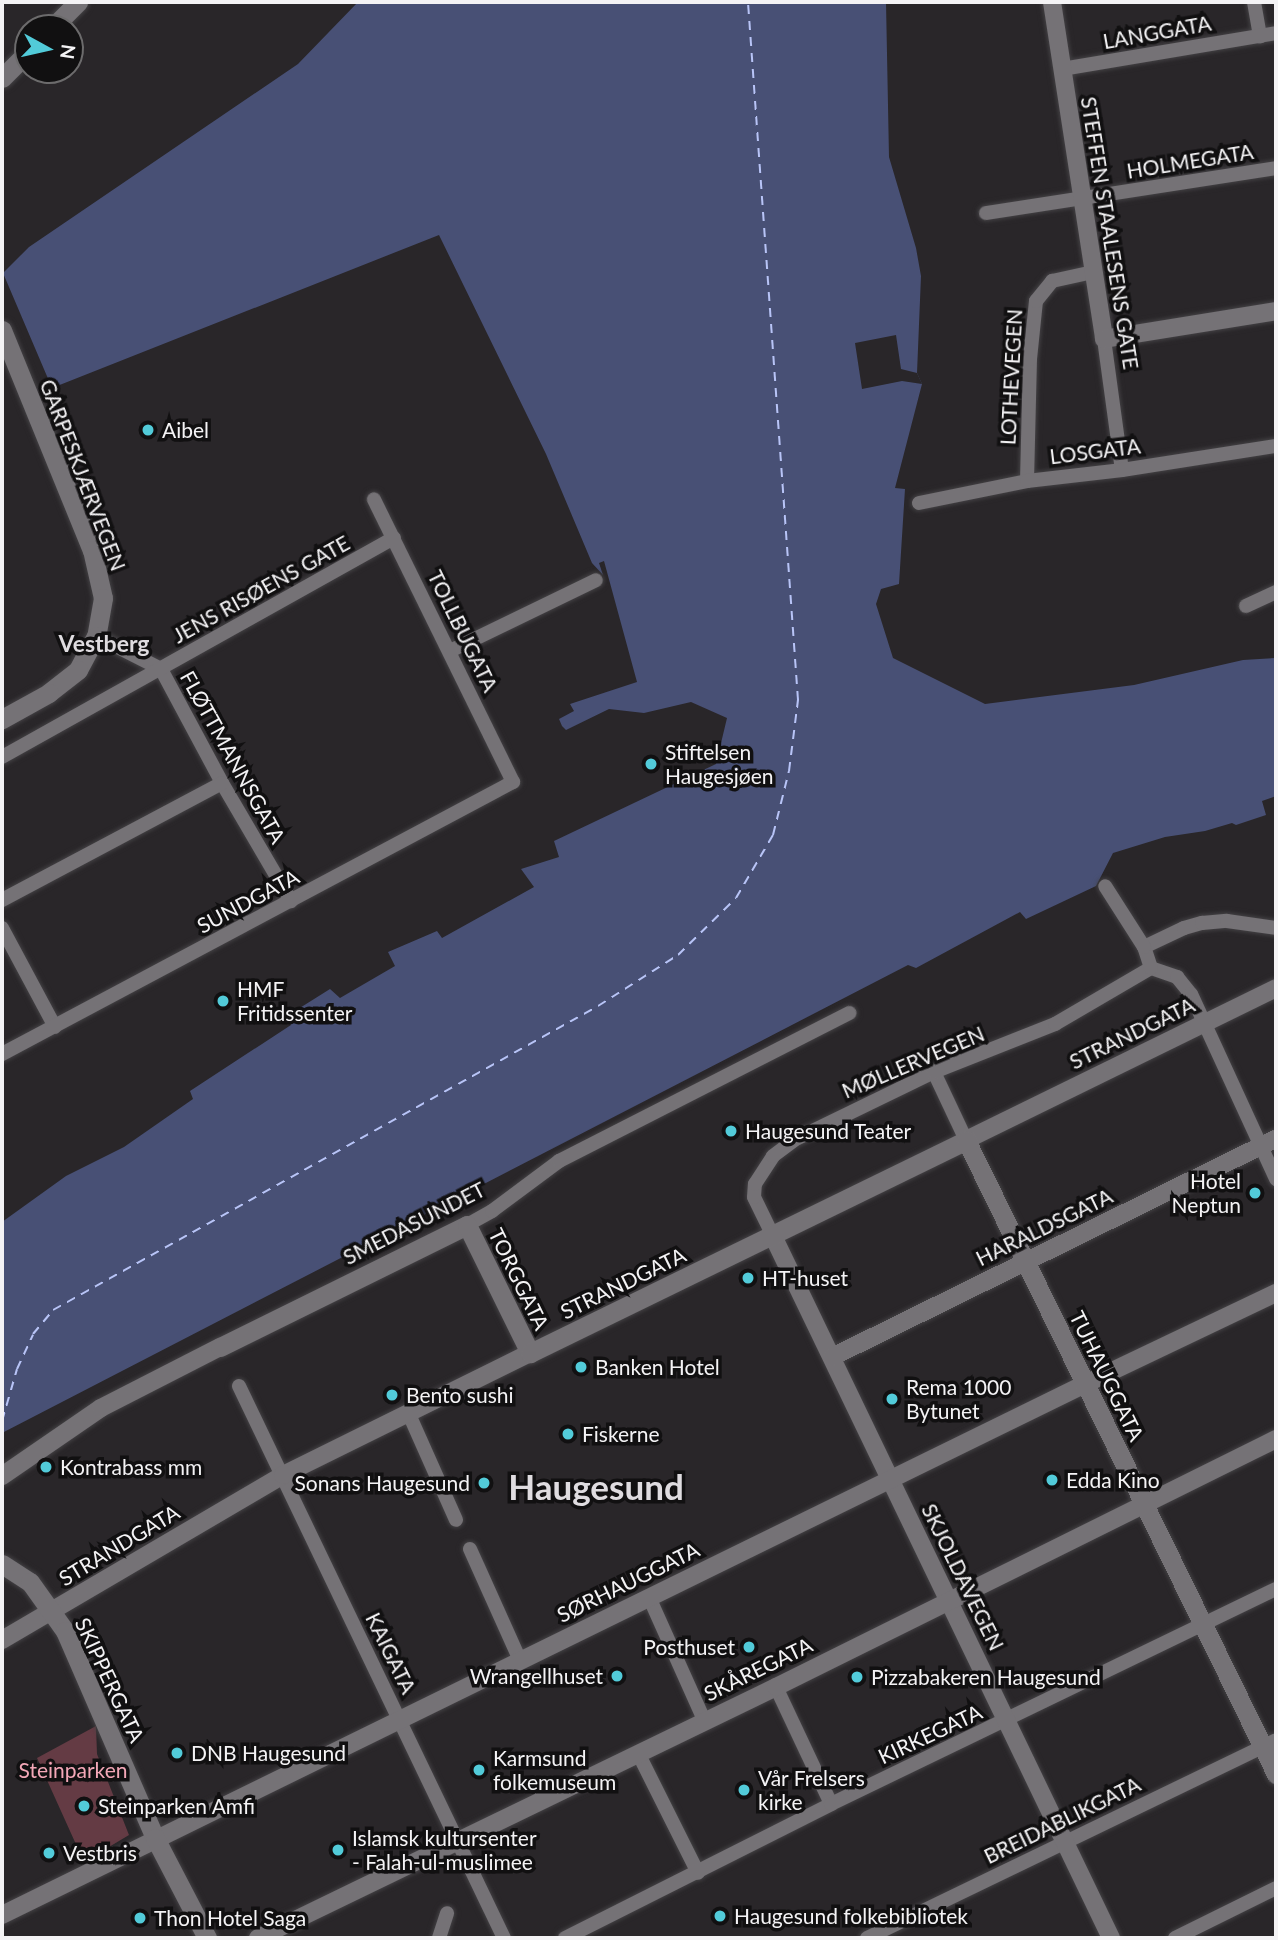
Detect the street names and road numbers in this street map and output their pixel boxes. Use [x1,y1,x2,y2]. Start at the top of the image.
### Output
street label: LANGGATA [1101,10,1213,54]
street label: STEFFEN STAALESENS GATE [1076,95,1144,371]
street label: HOLMEGATA [1125,139,1255,183]
street label: LOTHEVEGEN [995,308,1027,446]
street label: GARPESKJÆRVEGEN [35,376,131,574]
street label: LOSGATA [1048,433,1142,469]
street label: JENS RISØENS GATE [168,530,354,648]
street label: TOLLBUGATA [423,566,503,696]
street label: FLØTTMANNSGATA [175,666,291,848]
street label: SUNDGATA [193,864,303,938]
street label: STRANDGATA [1065,992,1199,1074]
street label: MØLLERVEGEN [838,1021,988,1103]
street label: SMEDASUNDET [339,1176,489,1270]
street label: HARALDSGATA [972,1183,1116,1271]
street label: TORGGATA [484,1224,554,1334]
street label: STRANDGATA [556,1242,690,1324]
street label: TUHAUGGATA [1065,1307,1149,1445]
street label: STRANDGATA [54,1499,184,1591]
street label: SKJOLDAVEGEN [917,1500,1009,1654]
street label: SØRHAUGGATA [553,1537,703,1627]
street label: KAIGATA [361,1608,421,1698]
street label: SKIPPERGATA [70,1614,150,1746]
street label: SKÅREGATA [700,1632,816,1706]
street label: KIRKEGATA [874,1699,986,1769]
street label: BREIDABLIKGATA [980,1771,1144,1869]

